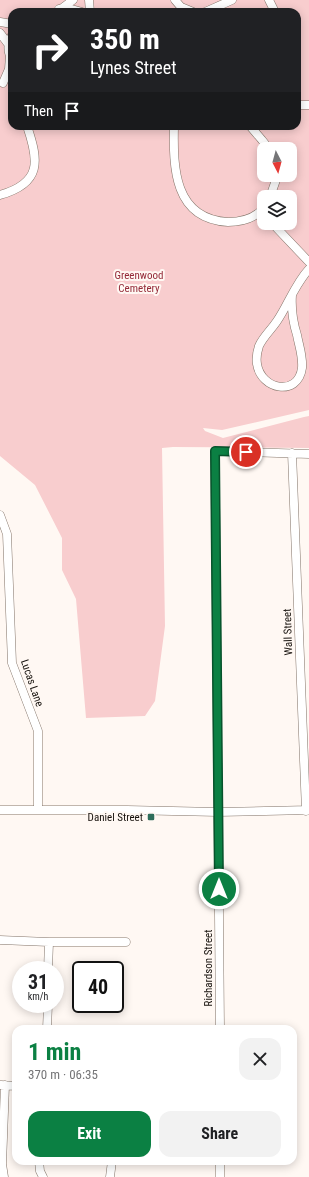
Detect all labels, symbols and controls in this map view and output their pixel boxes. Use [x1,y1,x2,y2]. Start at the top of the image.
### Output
text: 350 m [90,23,160,56]
icon: right [24,24,76,76]
text: Lynes Street [90,57,177,78]
icon: arrive [61,100,83,122]
text: Then [24,102,53,120]
north arrow [257,142,297,182]
map controls [257,142,297,230]
button: layers [257,190,297,230]
park label: Greenwood Cemetery [114,269,164,295]
pin [229,435,263,469]
icon: arrive [235,441,257,463]
street label: Wall Street [281,608,295,656]
street label: Lucas Lane [18,658,46,708]
place label: Daniel Street [88,811,143,824]
marker: Daniel Street [146,812,156,822]
position arrow [198,868,240,910]
street label: Richardson Street [202,930,215,1006]
speed limit sign: 40 [72,961,124,1013]
text: 31 [28,970,48,994]
text: km/h [28,991,48,1002]
text: 1 min [28,1038,81,1066]
button: close [239,1038,281,1080]
text: 370 m · 06:35 [28,1067,98,1082]
button: Exit [28,1111,151,1157]
button: Share [159,1111,281,1157]

